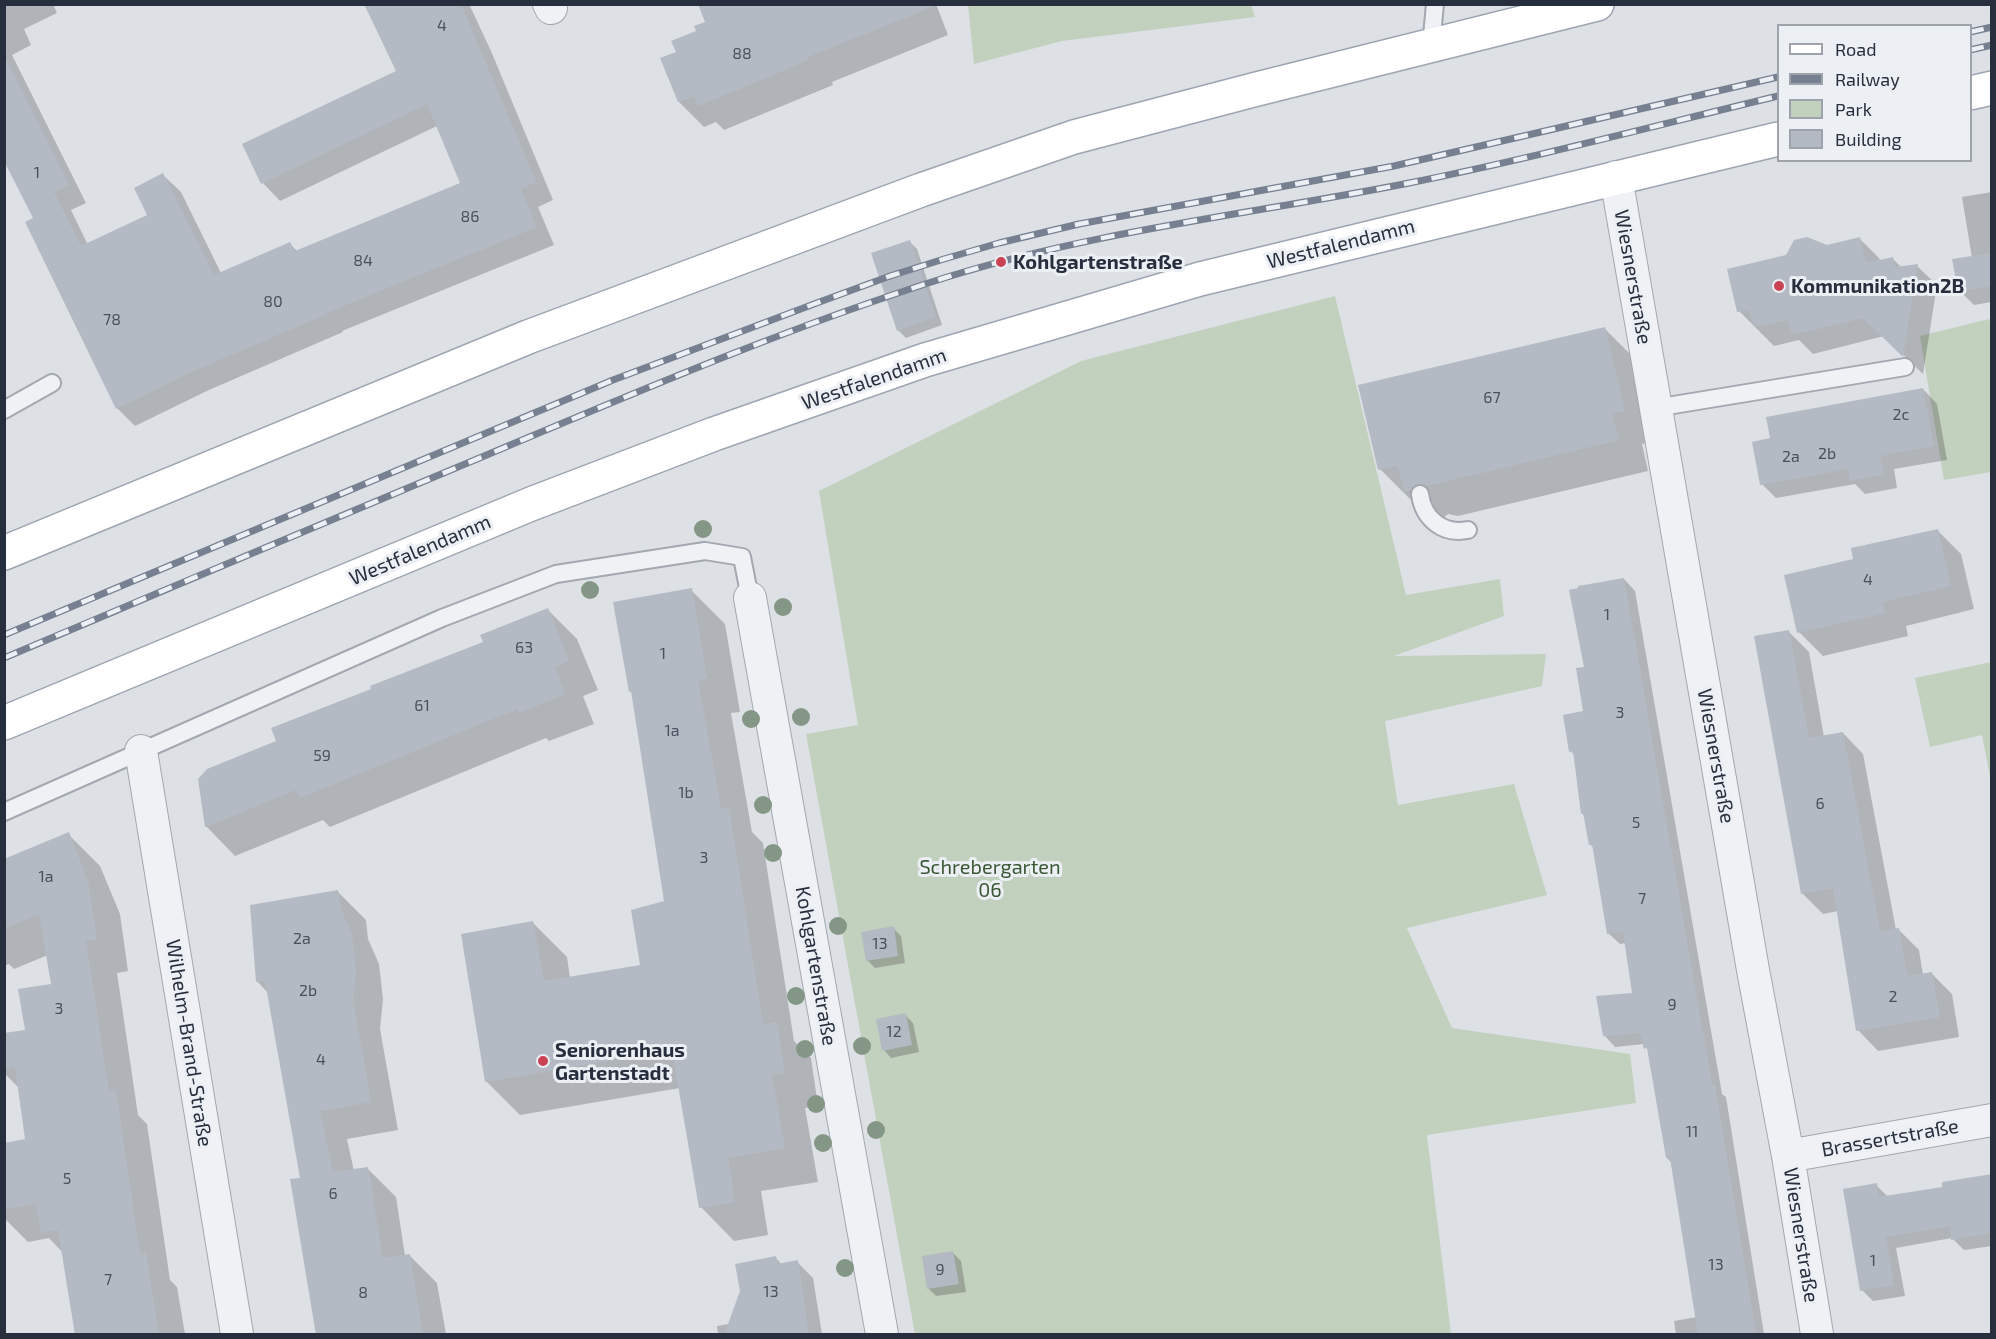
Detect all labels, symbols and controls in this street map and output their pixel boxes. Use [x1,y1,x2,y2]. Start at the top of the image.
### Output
house number: 4 [437,16,447,36]
legend [1777,24,1972,162]
text: Road [1835,38,1876,60]
house number: 88 [732,44,752,64]
text: Railway [1835,68,1900,90]
text: Park [1835,98,1872,120]
text: Building [1835,128,1902,150]
house number: 1 [34,163,40,183]
house number: 86 [461,207,479,227]
street label: Wiesnerstraße [1609,208,1657,346]
street label: Westfalendamm [1265,214,1417,274]
place label: Kohlgartenstraße [1013,250,1183,274]
house number: 84 [353,251,373,271]
marker: Kohlgartenstraße [994,255,1008,269]
place label: Kommunikation2B [1791,274,1964,298]
marker: Kommunikation2B [1772,279,1786,293]
house number: 80 [263,292,283,312]
house number: 78 [103,310,121,330]
street label: Westfalendamm [798,343,950,415]
house number: 67 [1483,388,1501,408]
house number: 2c [1893,405,1909,425]
house number: 2b [1818,444,1836,464]
house number: 2a [1782,447,1800,467]
street label: Westfalendamm [346,509,494,591]
house number: 4 [1863,570,1873,590]
house number: 1 [1604,605,1610,625]
house number: 63 [515,638,533,658]
house number: 1 [660,644,666,664]
street label: Wiesnerstraße [1692,687,1740,825]
house number: 61 [414,696,430,716]
house number: 3 [1616,703,1624,723]
house number: 1a [664,721,680,741]
house number: 59 [313,746,331,766]
house number: 1b [678,783,694,803]
house number: 6 [1815,794,1825,814]
house number: 5 [1632,813,1640,833]
house number: 3 [700,848,708,868]
park label: Schrebergarten 06 [919,855,1061,902]
house number: 1a [38,867,54,887]
street label: Kohlgartenstraße [790,884,842,1048]
house number: 7 [1638,889,1646,909]
house number: 2a [293,929,311,949]
house number: 13 [872,934,888,954]
street label: Wilhelm-Brand-Straße [161,937,217,1149]
house number: 2b [299,981,317,1001]
house number: 2 [1889,987,1897,1007]
house number: 9 [1667,995,1677,1015]
house number: 3 [55,999,63,1019]
house number: 12 [886,1022,902,1042]
place label: Seniorenhaus Gartenstadt [555,1038,685,1085]
house number: 4 [316,1050,326,1070]
marker: Seniorenhaus Gartenstadt [536,1054,550,1068]
street label: Brassertstraße [1819,1114,1961,1162]
house number: 11 [1686,1122,1698,1142]
street label: Wiesnerstraße [1778,1166,1824,1304]
house number: 5 [63,1169,71,1189]
house number: 6 [328,1184,338,1204]
house number: 1 [1870,1251,1876,1271]
house number: 13 [1708,1255,1724,1275]
house number: 9 [935,1260,945,1280]
house number: 7 [104,1270,112,1290]
house number: 13 [763,1282,779,1302]
house number: 8 [358,1283,368,1303]

